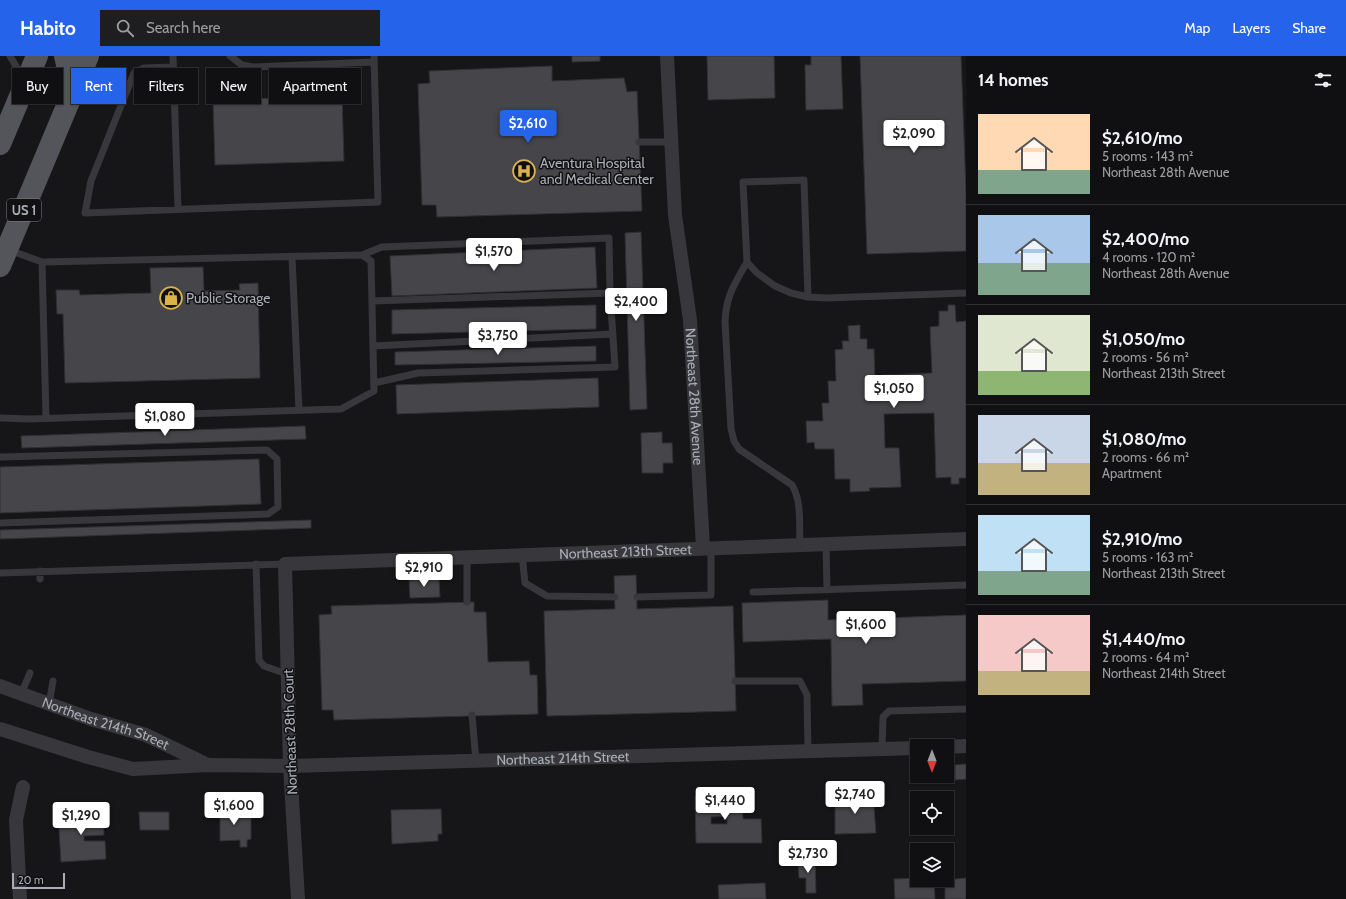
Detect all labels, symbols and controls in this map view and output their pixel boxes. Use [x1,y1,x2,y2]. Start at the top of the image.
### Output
search box [100,10,380,46]
text: Habito [20,17,76,40]
icon: search [114,17,136,39]
text: Search here [146,19,220,37]
text: Map [1185,19,1210,37]
text: Layers [1232,19,1270,37]
text: Share [1292,19,1326,37]
chip: Buy [12,68,63,104]
chip: Rent [71,68,126,104]
chip: Filters [134,68,198,104]
chip: New [206,68,261,104]
chip: Apartment [269,68,361,104]
icon: filters [1312,69,1334,91]
text: 14 homes [978,70,1048,90]
pin: $2,610 [495,110,561,144]
text: $2,610 [509,115,547,131]
pin: $2,090 [881,120,947,154]
text: $2,090 [893,125,935,141]
text: $2,610/mo [1102,128,1183,148]
icon: home [1010,130,1058,178]
text: 5 rooms · 143 m² [1102,148,1193,164]
place label: Aventura Hospital and Medical Center [540,154,654,188]
hospital icon: Aventura Hospital and Medical Center [511,158,537,184]
text: Northeast 28th Avenue [1102,164,1230,180]
road number: US 1 [7,199,41,221]
text: $2,400/mo [1102,229,1189,249]
icon: home [1010,231,1058,279]
pin: $1,570 [461,238,527,272]
text: $1,570 [475,243,513,259]
text: 4 rooms · 120 m² [1102,249,1195,265]
text: Northeast 28th Avenue [1102,265,1230,281]
shop icon: Public Storage [158,285,184,311]
pin: $2,400 [603,288,669,322]
place label: Public Storage [186,289,270,307]
text: $2,400 [614,293,658,309]
pin: $3,750 [465,322,531,356]
text: $3,750 [478,327,518,343]
street label: Northeast 28th Avenue [681,327,707,466]
text: $1,050/mo [1102,329,1185,349]
icon: home [1010,331,1058,379]
text: 2 rooms · 56 m² [1102,349,1189,365]
text: Northeast 213th Street [1102,365,1225,381]
pin: $1,050 [861,375,927,409]
text: $1,050 [874,380,914,396]
pin: $1,080 [132,403,198,437]
text: $1,080 [144,408,186,424]
text: $1,080/mo [1102,429,1186,449]
icon: home [1010,431,1058,479]
text: 2 rooms · 66 m² [1102,449,1189,465]
text: Apartment [1102,465,1162,481]
text: $2,910/mo [1102,529,1182,549]
icon: home [1010,531,1058,579]
street label: Northeast 213th Street [559,540,692,563]
text: 5 rooms · 163 m² [1102,549,1193,565]
pin: $2,910 [391,554,457,588]
text: $2,910 [405,559,443,575]
text: Northeast 213th Street [1102,565,1225,581]
pin: $1,600 [833,611,899,645]
text: $1,600 [845,616,887,632]
text: $1,440/mo [1102,629,1185,649]
icon: home [1010,631,1058,679]
text: 2 rooms · 64 m² [1102,649,1189,665]
text: Northeast 214th Street [1102,665,1226,681]
street label: Northeast 28th Court [279,669,301,795]
street label: Northeast 214th Street [40,693,172,754]
north arrow [910,739,954,783]
map controls [910,739,954,887]
street label: Northeast 214th Street [496,747,630,769]
pin: $2,740 [822,781,888,815]
text: $2,740 [835,786,875,802]
pin: $1,440 [692,787,758,821]
button: locate [910,791,954,835]
pin: $1,600 [201,792,267,826]
text: $1,440 [705,792,745,808]
text: $1,600 [213,797,255,813]
pin: $1,290 [48,802,114,836]
text: $1,290 [62,807,100,823]
pin: $2,730 [775,840,841,874]
button: layers [910,843,954,887]
text: $2,730 [788,845,828,861]
scale bar [12,871,65,890]
text: 20 m [18,873,44,887]

